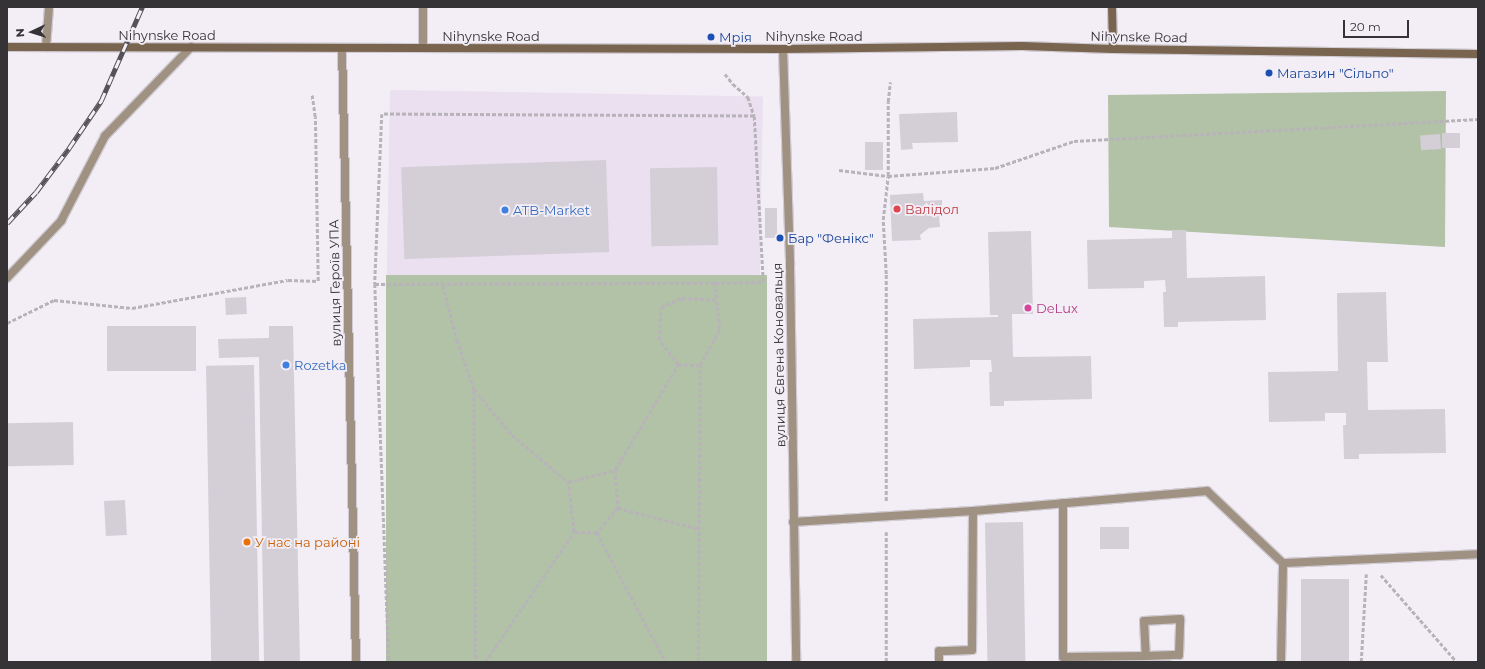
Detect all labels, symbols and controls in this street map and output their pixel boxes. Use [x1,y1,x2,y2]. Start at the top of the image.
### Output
north arrow [12,12,52,52]
scale bar [1345,12,1411,38]
text: 20 m [1350,19,1381,34]
street label: Nihynske Road [118,27,216,43]
text: N [13,28,27,38]
street label: Nihynske Road [442,28,540,44]
street label: Nihynske Road [765,28,863,44]
street label: Nihynske Road [1090,28,1188,46]
place label: Мрія [719,29,752,45]
marker: Мрія [706,32,716,42]
place label: Магазин "Сільпо" [1277,65,1394,81]
marker: Магазин "Сільпо" [1264,68,1274,78]
place label: Валідол [905,201,959,217]
place label: ATB-Market [513,202,590,218]
marker: Валідол [892,204,902,214]
marker: ATB-Market [500,205,510,215]
street label: вулиця Героїв УПА [326,219,344,347]
place label: Бар "Фенікс" [788,230,874,246]
marker: Бар "Фенікс" [775,233,785,243]
street label: вулиця Євгена Коновальця [770,262,788,448]
place label: DeLux [1036,300,1078,316]
marker: DeLux [1023,303,1033,313]
place label: Rozetka [294,357,346,373]
marker: Rozetka [281,360,291,370]
place label: У нас на районі [255,534,360,550]
marker: У нас на районі [242,537,252,547]

